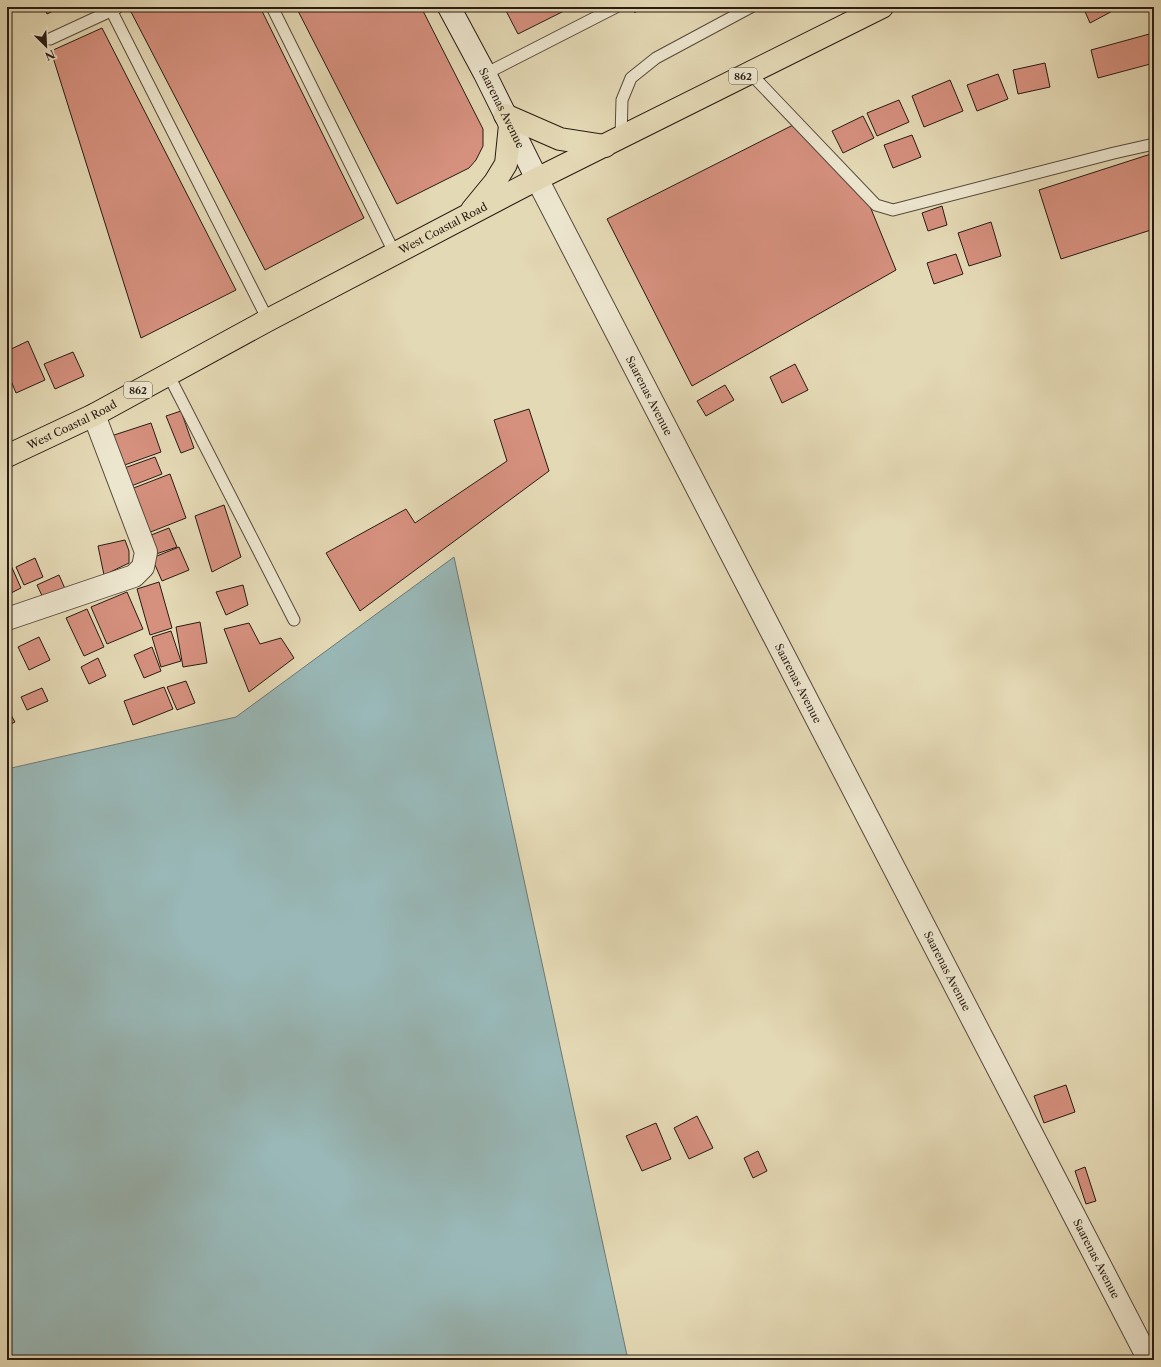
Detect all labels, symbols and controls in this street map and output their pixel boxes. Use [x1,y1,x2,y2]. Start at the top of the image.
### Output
north arrow [26,26,66,66]
text: N [42,47,57,64]
street label: Saarenas Avenue [476,65,528,151]
road number: 862 [729,68,757,84]
street label: West Coastal Road [396,199,490,258]
street label: Saarenas Avenue [623,353,676,438]
road number: 862 [124,382,152,398]
street label: West Coastal Road [24,397,119,453]
street label: Saarenas Avenue [772,641,825,726]
street label: Saarenas Avenue [921,929,974,1013]
street label: Saarenas Avenue [1070,1216,1123,1301]

